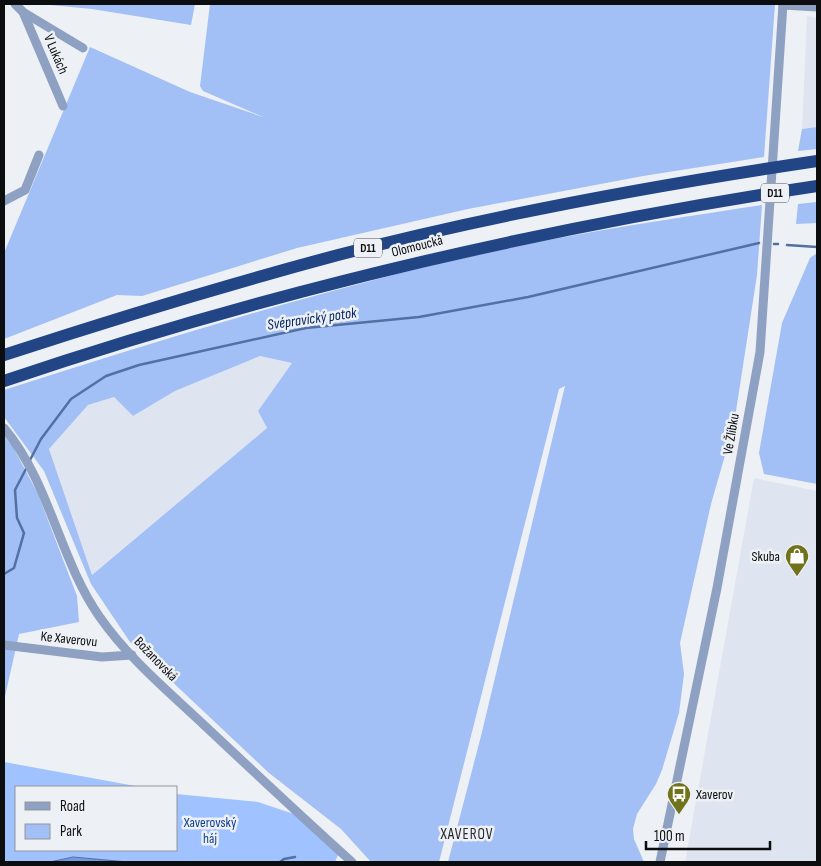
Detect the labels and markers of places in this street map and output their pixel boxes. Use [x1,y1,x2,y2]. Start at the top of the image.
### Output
shop icon: Skuba [784,543,810,577]
place label: Skuba [752,548,780,565]
bus stop icon: Xaverov [666,781,692,815]
place label: Xaverov [695,786,734,803]

